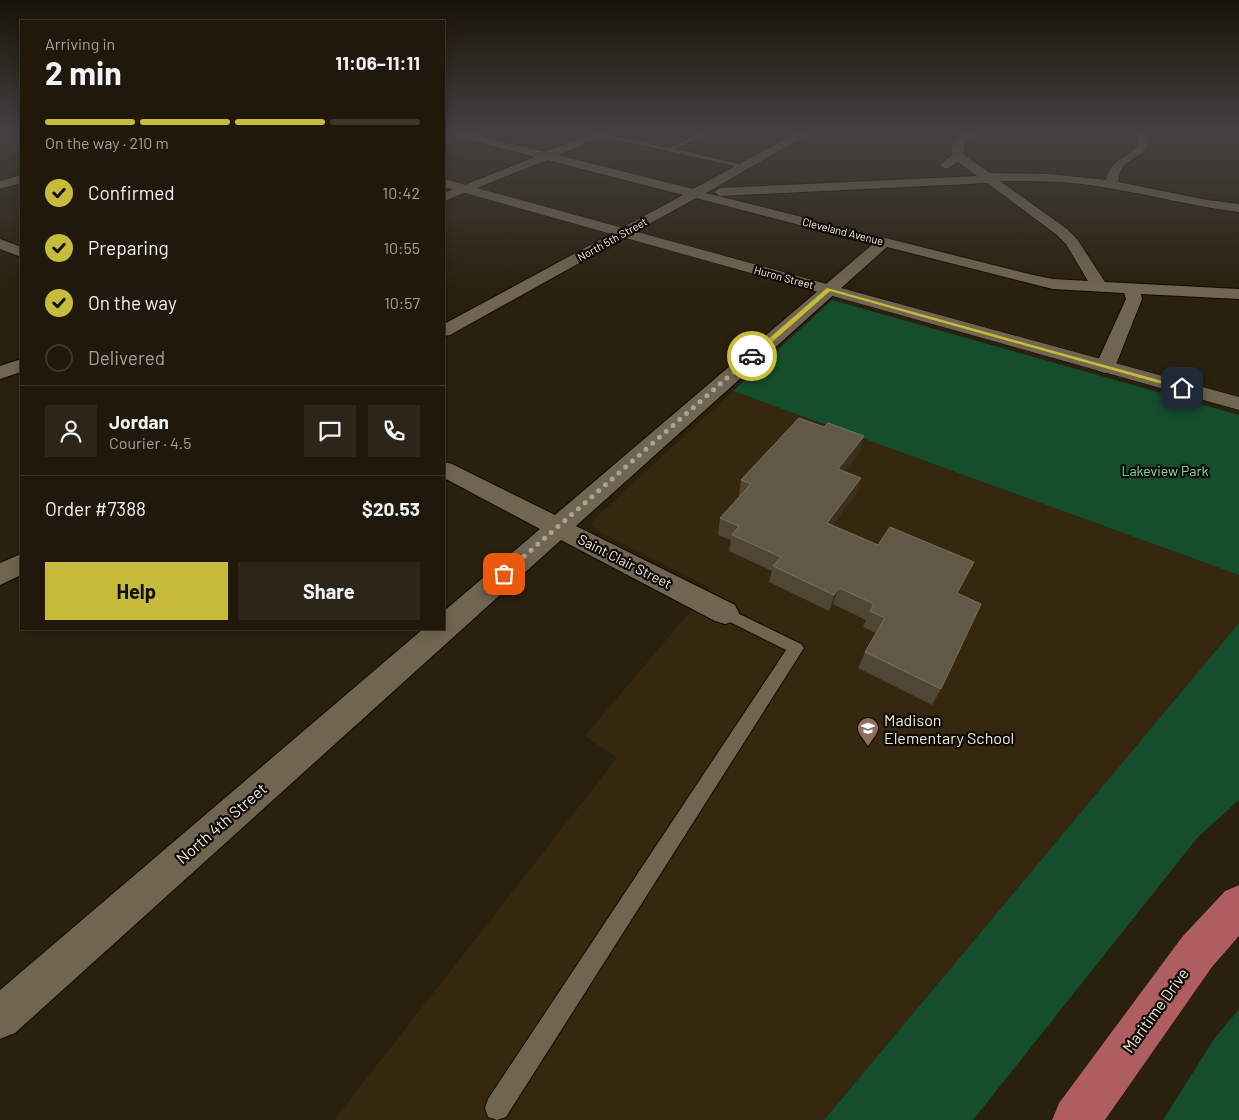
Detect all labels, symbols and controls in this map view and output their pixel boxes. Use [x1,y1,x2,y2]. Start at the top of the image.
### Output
text: Arriving in [45,34,115,53]
text: 11:06–11:11 [335,51,420,74]
text: 2 min [45,53,122,91]
text: On the way · 210 m [45,133,169,152]
icon: check [45,179,73,207]
text: Confirmed [88,181,175,204]
text: 10:42 [383,183,420,202]
street label: North 5th Street [575,215,649,263]
street label: Cleveland Avenue [801,215,885,247]
icon: check [45,234,73,262]
text: Preparing [88,236,169,259]
text: 10:55 [383,238,420,257]
street label: Huron Street [753,263,815,291]
icon: check [45,289,73,317]
text: On the way [88,291,177,314]
text: 10:57 [384,293,420,312]
courier [727,331,777,381]
icon: car [738,342,766,370]
text: Delivered [88,346,165,369]
pin [1161,367,1203,409]
icon: home [1168,374,1196,402]
button: person [45,405,97,457]
button: chat [304,405,356,457]
button: phone [368,405,420,457]
text: Jordan [109,410,169,433]
text: Courier · 4.5 [109,433,192,452]
park label: Lakeview Park [1121,462,1209,479]
text: Order #7388 [45,497,146,520]
text: $20.53 [362,497,420,520]
street label: Saint Clair Street [575,530,675,592]
pin [483,553,525,595]
icon: bag [490,560,518,588]
button: Help [45,562,228,620]
button: Share [238,562,420,620]
place label: Madison Elementary School [884,710,1014,747]
school or university icon: Madison Elementary School [856,716,880,747]
street label: North 4th Street [172,779,270,867]
street label: Maritime Drive [1118,964,1192,1056]

